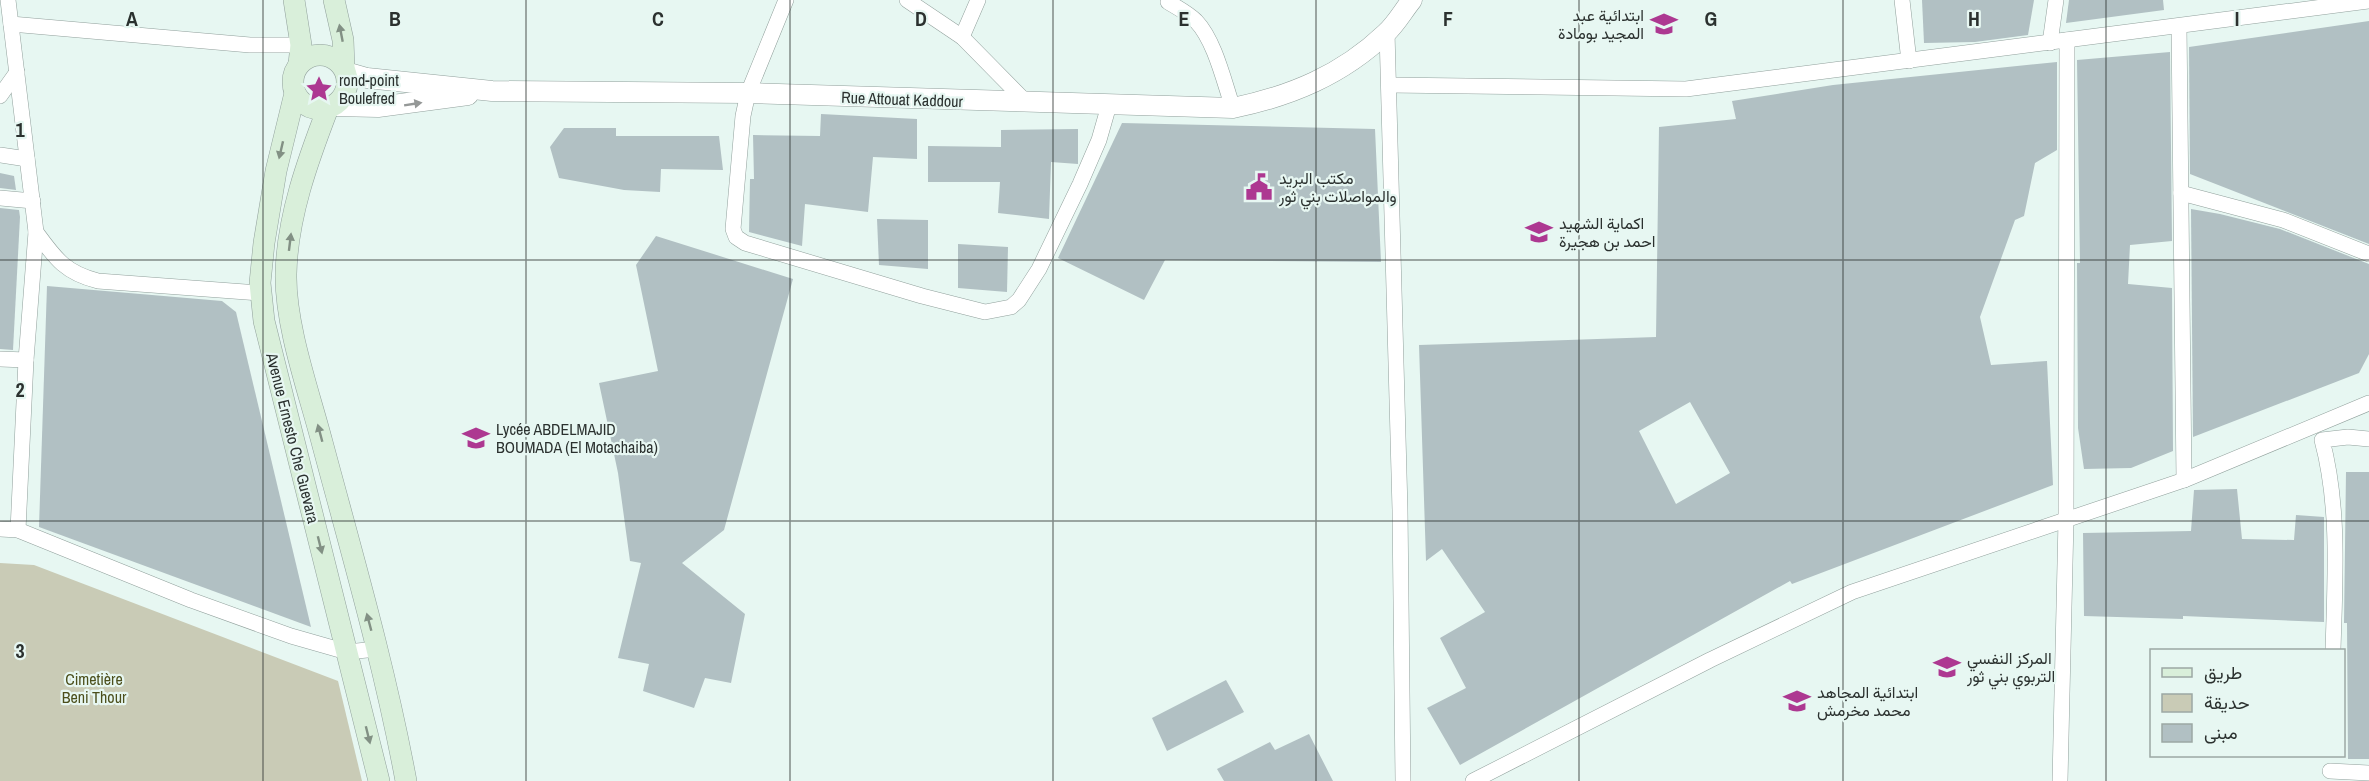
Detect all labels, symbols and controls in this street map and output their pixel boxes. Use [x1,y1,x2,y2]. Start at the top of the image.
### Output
place label: ابتدائية عبد المجيد بومادة [1558,4,1644,44]
text: A [126,5,138,32]
text: B [389,5,401,32]
text: C [652,5,664,32]
text: D [915,5,927,32]
text: E [1179,5,1190,32]
text: F [1443,5,1453,32]
text: G [1705,5,1717,32]
text: H [1968,5,1980,32]
text: I [2235,5,2239,32]
school or university icon: ابتدائية عبد المجيد بومادة [1649,9,1679,39]
one-way arrow [336,24,345,43]
place label: rond-point Boulefred [339,69,399,109]
place icon: rond-point Boulefred [304,74,334,104]
street label: Rue Attouat Kaddour [841,86,964,112]
one-way arrow [404,99,423,108]
text: 1 [15,116,25,143]
one-way arrow [276,140,286,159]
place label: مكتب البريد والمواصلات بني ثور [1278,167,1397,210]
public building icon: مكتب البريد والمواصلات بني ثور [1244,172,1274,202]
place label: اكماية الشهيد احمد بن هجيرة [1559,212,1655,252]
school or university icon: اكماية الشهيد احمد بن هجيرة [1524,217,1554,247]
one-way arrow [285,233,294,252]
street label: Avenue Ernesto Che Guevara [261,350,325,526]
text: 2 [15,376,25,403]
place label: Lycée ABDELMAJID BOUMADA (El Motachaiba) [496,418,658,458]
school or university icon: Lycée ABDELMAJID BOUMADA (El Motachaiba) [461,423,491,453]
one-way arrow [314,424,324,442]
one-way arrow [316,536,326,555]
one-way arrow [364,613,374,631]
text: 3 [15,637,25,664]
place label: المركز النفسي التربوي بني ثور [1966,647,2055,690]
legend [2150,649,2345,757]
school or university icon: المركز النفسي التربوي بني ثور [1932,652,1962,682]
text: طريق [2204,660,2242,685]
park label: Cimetière Beni Thour [62,668,127,708]
place label: ابتدائية المجاهد محمد مخرمش [1817,681,1918,721]
school or university icon: ابتدائية المجاهد محمد مخرمش [1782,686,1812,716]
text: حديقة [2204,690,2250,715]
text: مبنى [2204,720,2238,745]
one-way arrow [364,726,373,744]

